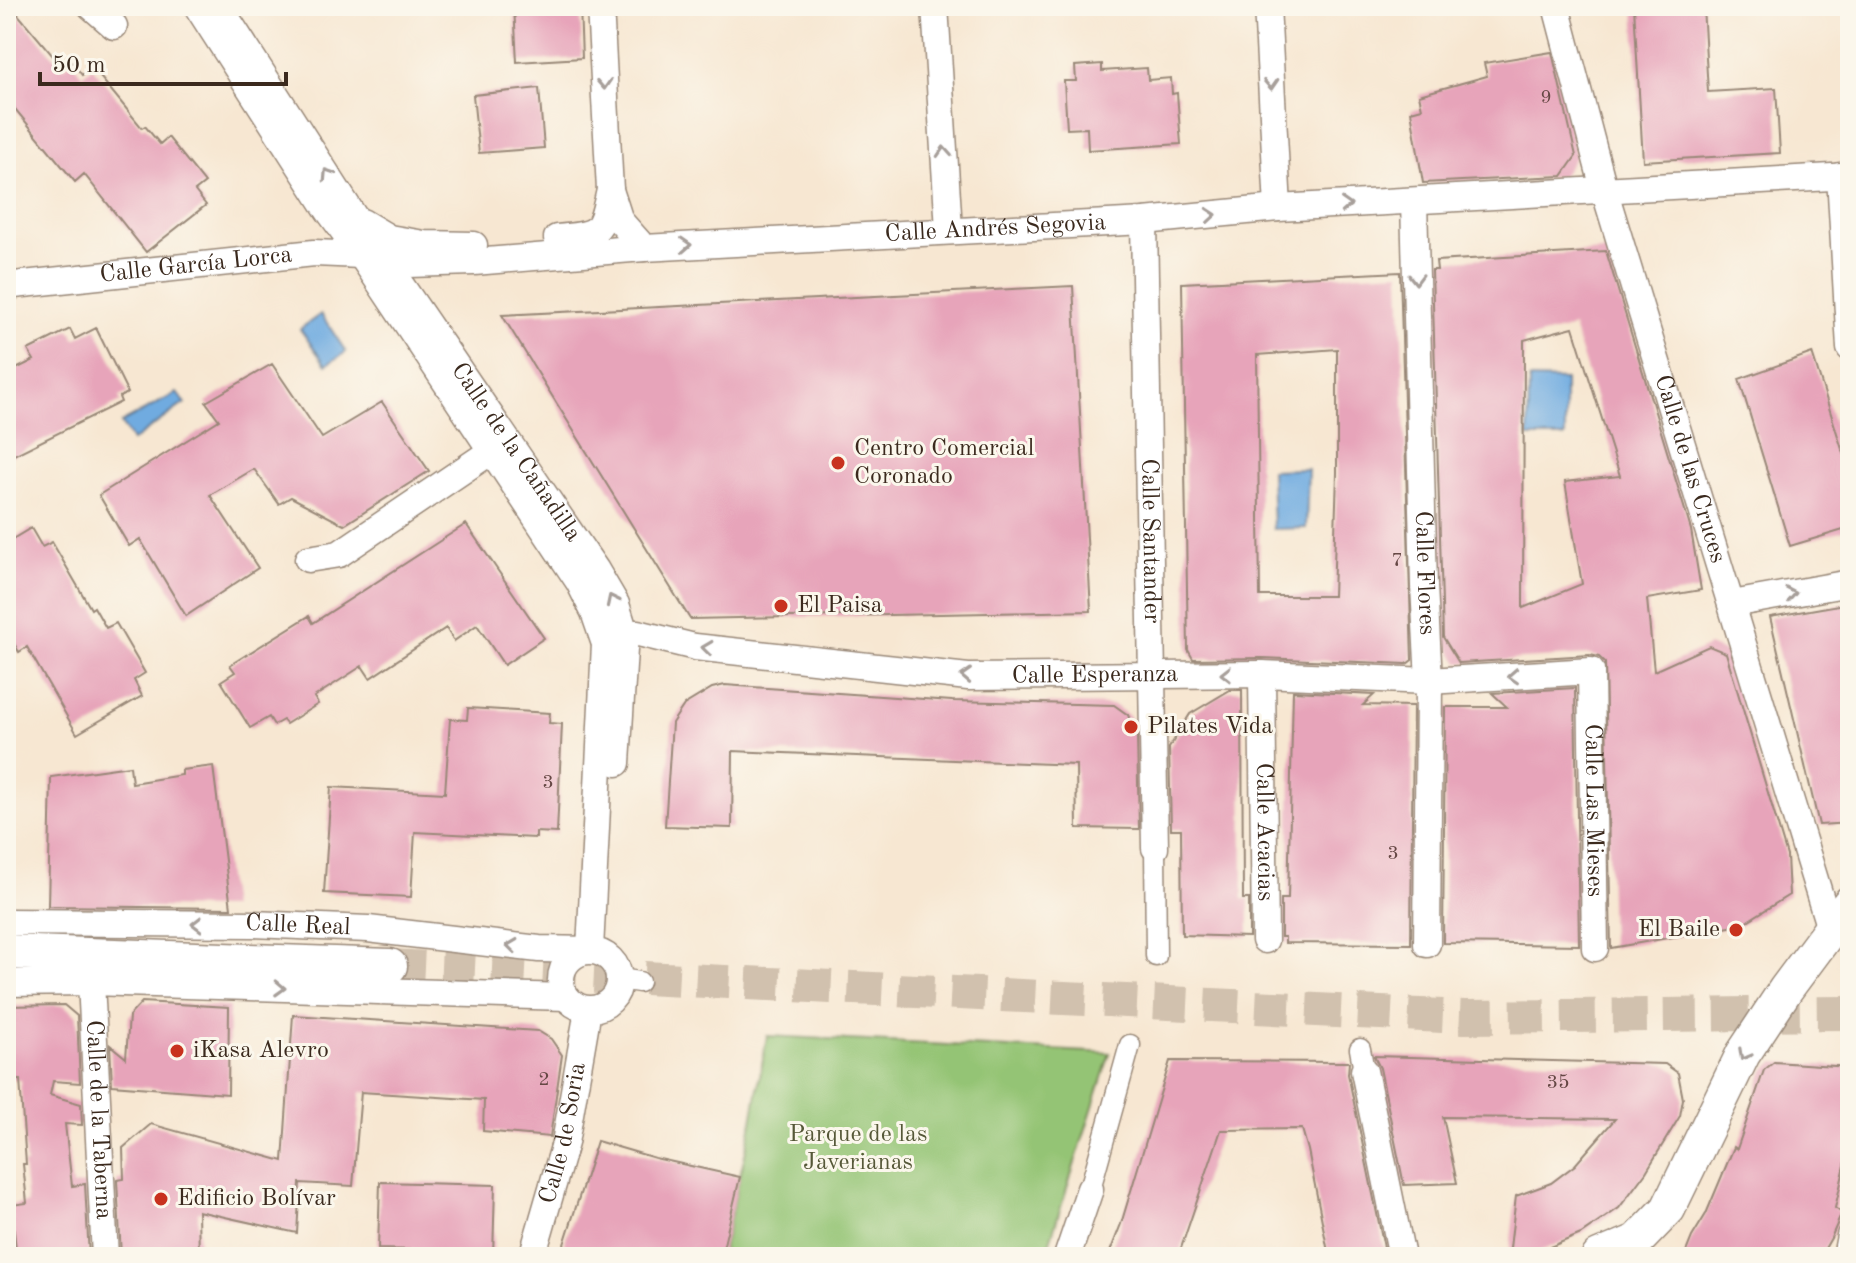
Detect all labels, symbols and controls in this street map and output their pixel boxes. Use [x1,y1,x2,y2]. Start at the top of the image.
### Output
scale bar [40,36,286,86]
text: 50 m [52,54,106,78]
one-way arrow [596,78,613,91]
one-way arrow [1262,78,1279,91]
house number: 9 [1540,88,1552,108]
one-way arrow [936,145,953,158]
one-way arrow [323,169,338,183]
one-way arrow [1340,196,1353,213]
one-way arrow [1205,206,1218,223]
street label: Calle Andrés Segovia [884,211,1107,247]
one-way arrow [680,237,693,254]
street label: Calle García Lorca [99,243,294,288]
one-way arrow [1407,273,1424,286]
street label: Calle de la Cañadilla [446,359,585,546]
street label: Calle de las Cruces [1650,372,1730,566]
place label: Centro Comercial Coronado [854,437,1034,489]
marker: Centro Comercial Coronado [829,454,847,472]
street label: Calle Santander [1136,458,1163,624]
street label: Calle Flores [1410,510,1439,636]
house number: 7 [1391,551,1403,571]
one-way arrow [1784,586,1798,603]
one-way arrow [606,593,622,608]
place label: El Paisa [797,594,883,618]
marker: El Paisa [772,597,790,615]
one-way arrow [700,640,713,657]
street label: Calle Esperanza [1012,663,1178,689]
one-way arrow [1219,665,1232,683]
one-way arrow [959,667,972,684]
one-way arrow [1507,667,1520,684]
place label: Pilates Vida [1147,715,1273,739]
marker: Pilates Vida [1122,718,1140,736]
street label: Calle Las Mieses [1580,724,1606,897]
street label: Calle Acacias [1251,763,1277,901]
house number: 3 [542,773,554,793]
house number: 3 [1387,844,1399,864]
street label: Calle Real [245,912,351,940]
one-way arrow [190,915,203,933]
place label: El Baile [1638,918,1720,942]
marker: El Baile [1727,921,1745,939]
one-way arrow [505,937,518,954]
one-way arrow [274,980,287,997]
street label: Calle de la Taberna [81,1019,115,1220]
place label: iKasa Alevro [193,1039,329,1063]
marker: iKasa Alevro [168,1042,186,1060]
one-way arrow [1739,1047,1754,1061]
street label: Calle de Soria [536,1061,591,1207]
house number: 2 [538,1070,550,1090]
house number: 35 [1546,1073,1570,1093]
park label: Parque de las Javerianas [789,1123,927,1175]
place label: Edificio Bolívar [177,1187,336,1211]
marker: Edificio Bolívar [152,1190,170,1208]

